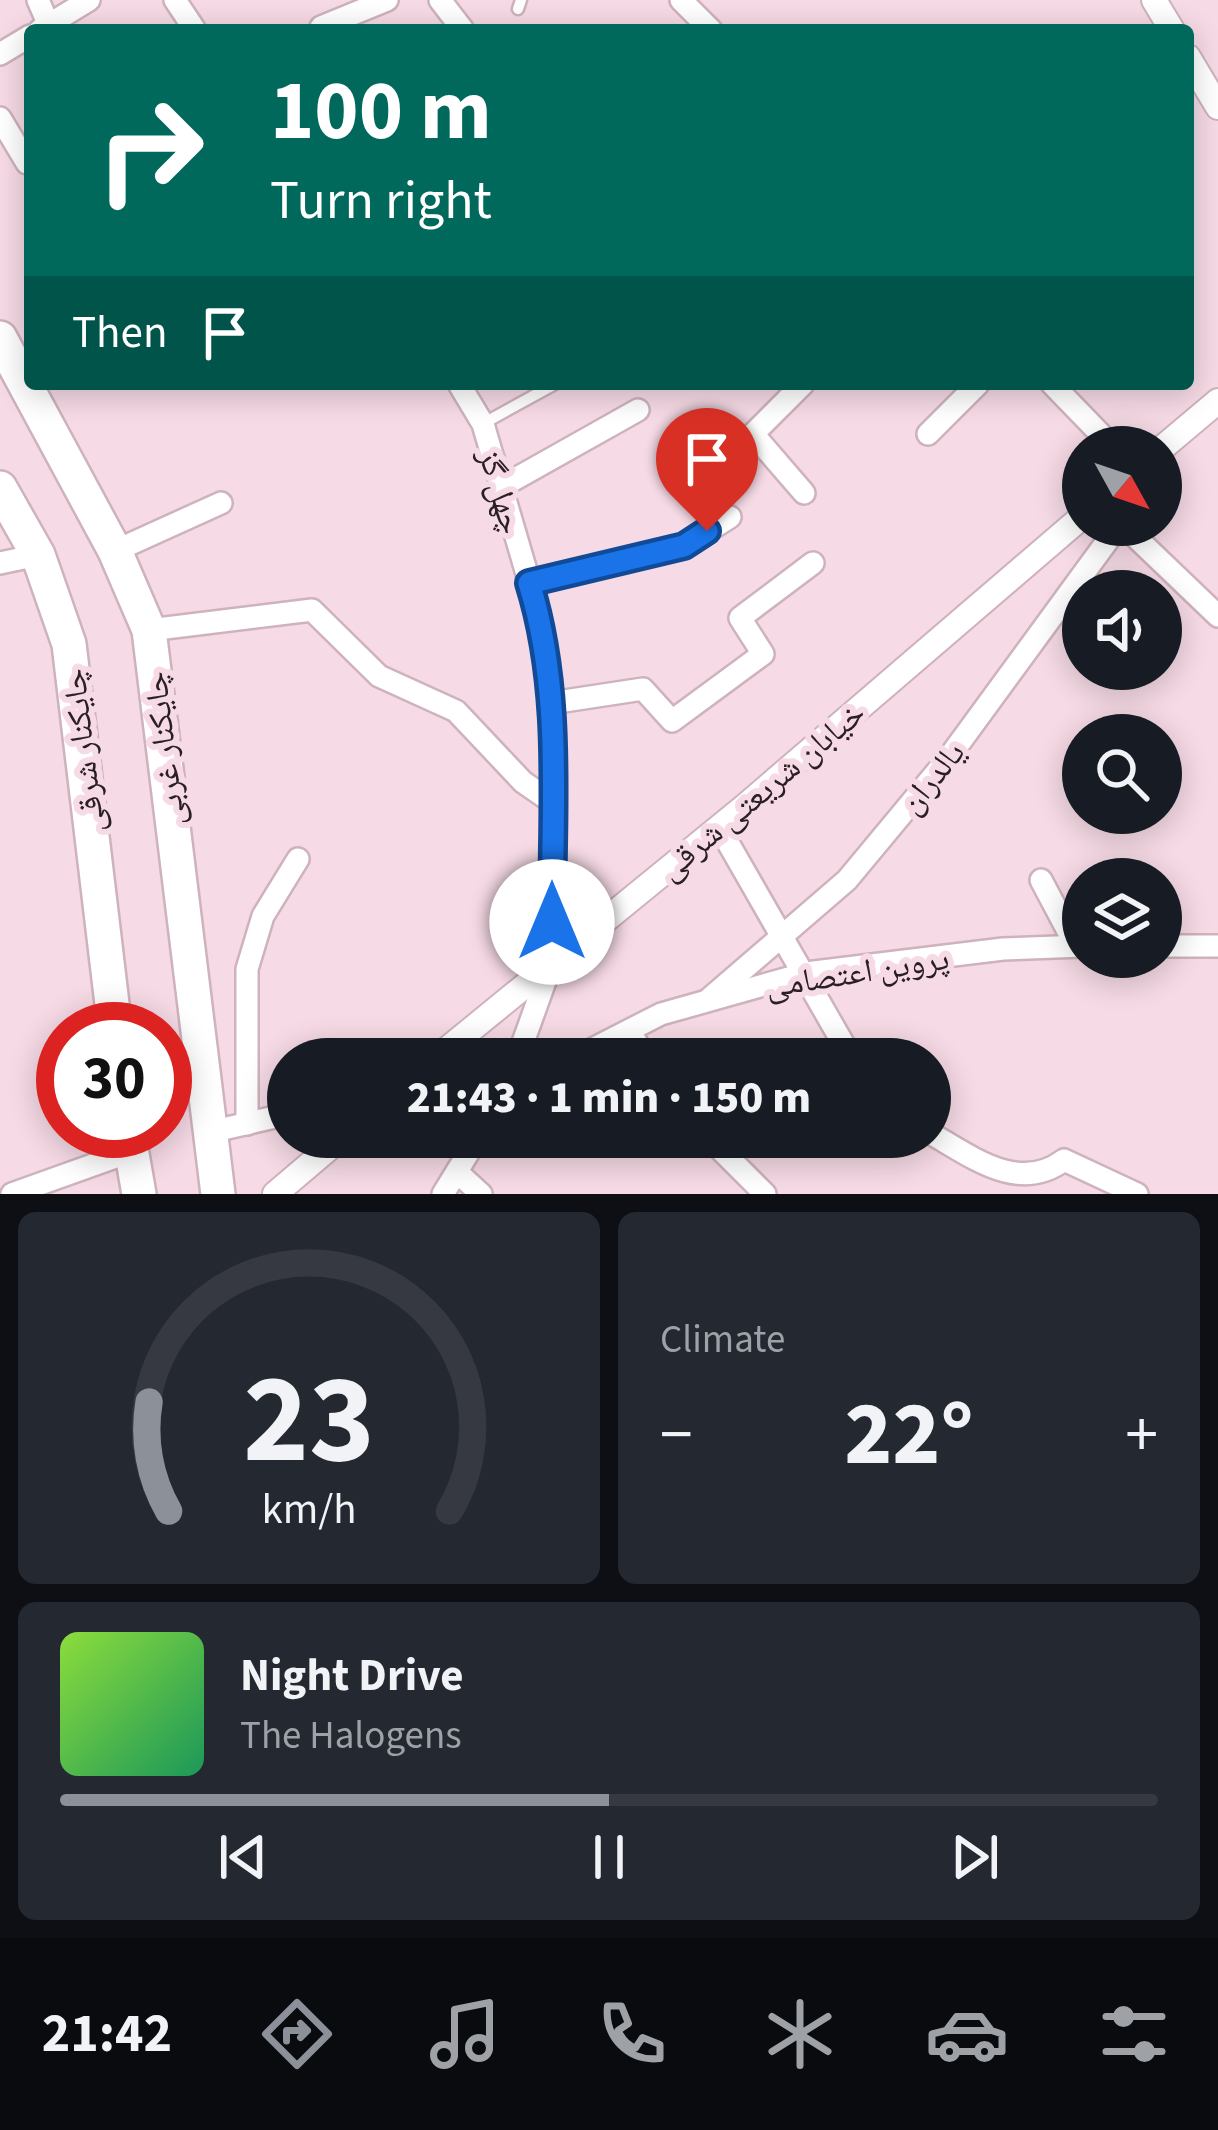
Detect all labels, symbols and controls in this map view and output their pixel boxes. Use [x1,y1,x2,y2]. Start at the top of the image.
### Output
text: 100 m [270,52,492,172]
icon: right [72,72,228,228]
text: Turn right [270,163,492,240]
icon: arrive [192,300,258,366]
text: Then [72,301,168,365]
pin [656,408,758,531]
icon: arrive [674,426,740,492]
north arrow [1062,426,1182,546]
map controls [1062,426,1182,978]
street label: چهل گز [466,442,535,540]
button: sound [1062,570,1182,690]
street label: چایکنار شرقی [50,666,117,835]
street label: چایکنار غربی [132,669,197,829]
street label: خیابان شریعتی شرقی [648,690,876,892]
button: search [1062,714,1182,834]
street label: یالدران [888,731,976,825]
button: layers [1062,858,1182,978]
position arrow [489,859,615,985]
street label: پروین اعتصامی [762,935,953,1010]
speed limit sign: 30 [36,1002,192,1158]
text: 21:43 · 1 min · 150 m [407,1066,811,1130]
text: Climate [660,1312,785,1368]
text: 23 [243,1332,375,1510]
text: 22° [844,1371,974,1499]
text: − [660,1388,693,1482]
text: + [1125,1388,1158,1482]
text: km/h [261,1479,357,1540]
text: Night Drive [240,1644,464,1708]
text: The Halogens [240,1708,462,1764]
icon: previous [210,1824,276,1890]
icon: pause [576,1824,642,1890]
icon: next [942,1824,1008,1890]
icon: directions [255,1992,339,2076]
icon: music [423,1992,507,2076]
icon: phone [590,1992,674,2076]
icon: climate [758,1992,842,2076]
icon: car [925,1992,1009,2076]
icon: filters [1092,1992,1176,2076]
text: 21:42 [42,1996,172,2073]

